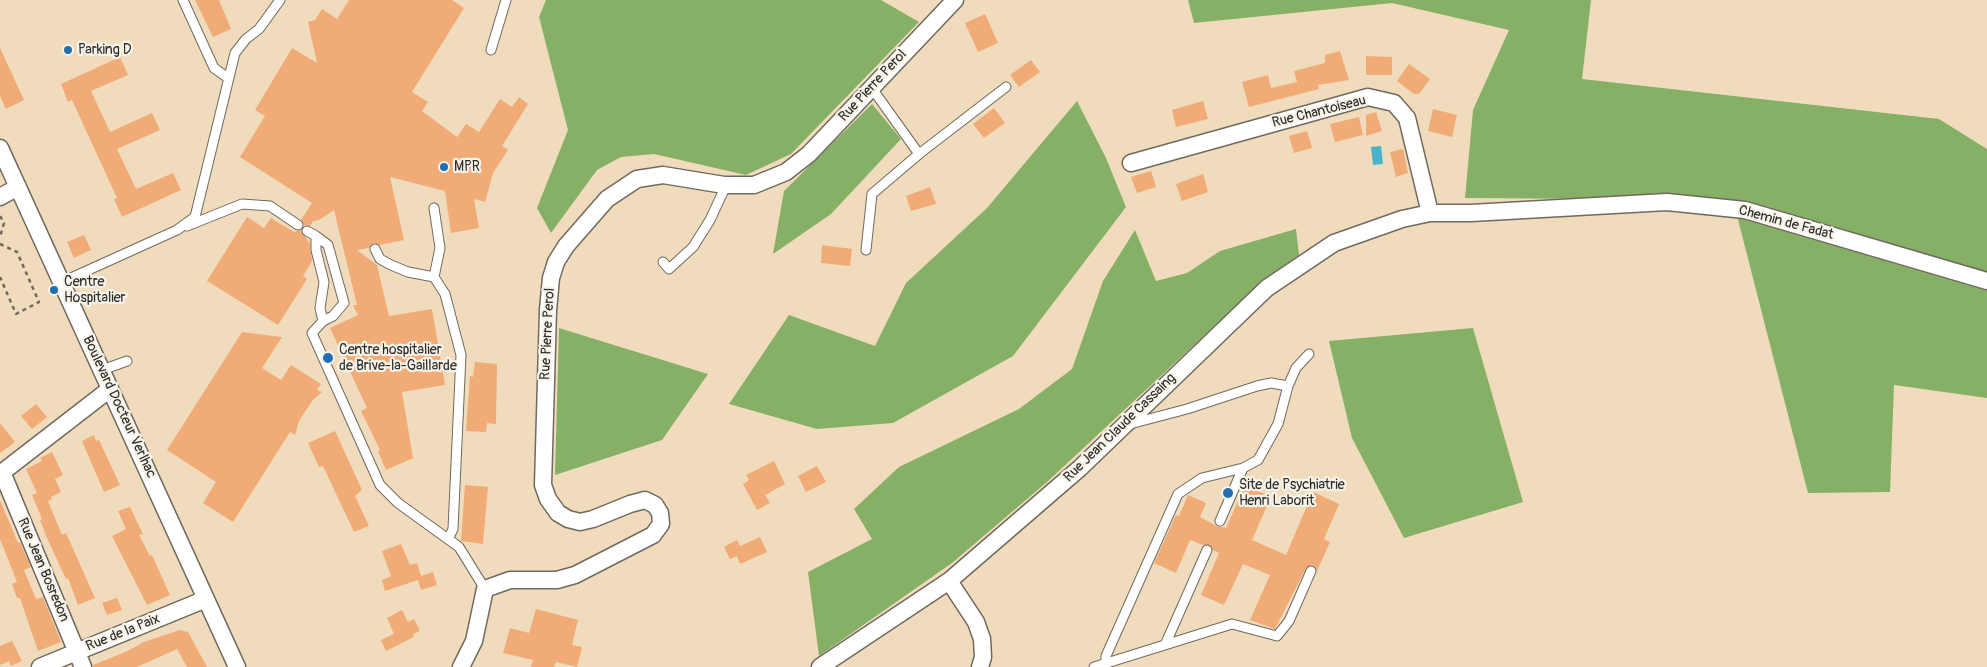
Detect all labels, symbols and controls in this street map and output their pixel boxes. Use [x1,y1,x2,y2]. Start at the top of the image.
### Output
place label: Parking D [78,42,132,58]
marker: Parking D [62,44,74,56]
street label: Rue Pierre Perol [835,47,911,125]
street label: Rue Chantoiseau [1270,92,1368,132]
place label: MPR [454,159,480,175]
marker: MPR [438,161,450,173]
street label: Chemin de Fadat [1737,202,1835,244]
place label: Centre Hospitalier [64,274,126,306]
marker: Centre Hospitalier [48,284,60,296]
street label: Rue Pierre Perol [537,288,559,380]
street label: Boulevard Docteur Verlhac [79,333,159,481]
place label: Centre hospitalier de Brive-la-Gaillarde [339,342,457,374]
marker: Centre hospitalier de Brive-la-Gaillarde [321,351,335,365]
street label: Rue Jean Claude Cassaing [1060,370,1180,486]
place label: Site de Psychiatrie Henri Laborit [1239,477,1345,510]
marker: Site de Psychiatrie Henri Laborit [1221,486,1235,500]
street label: Rue Jean Bosredon [14,516,72,624]
street label: Rue de la Paix [84,611,162,655]

